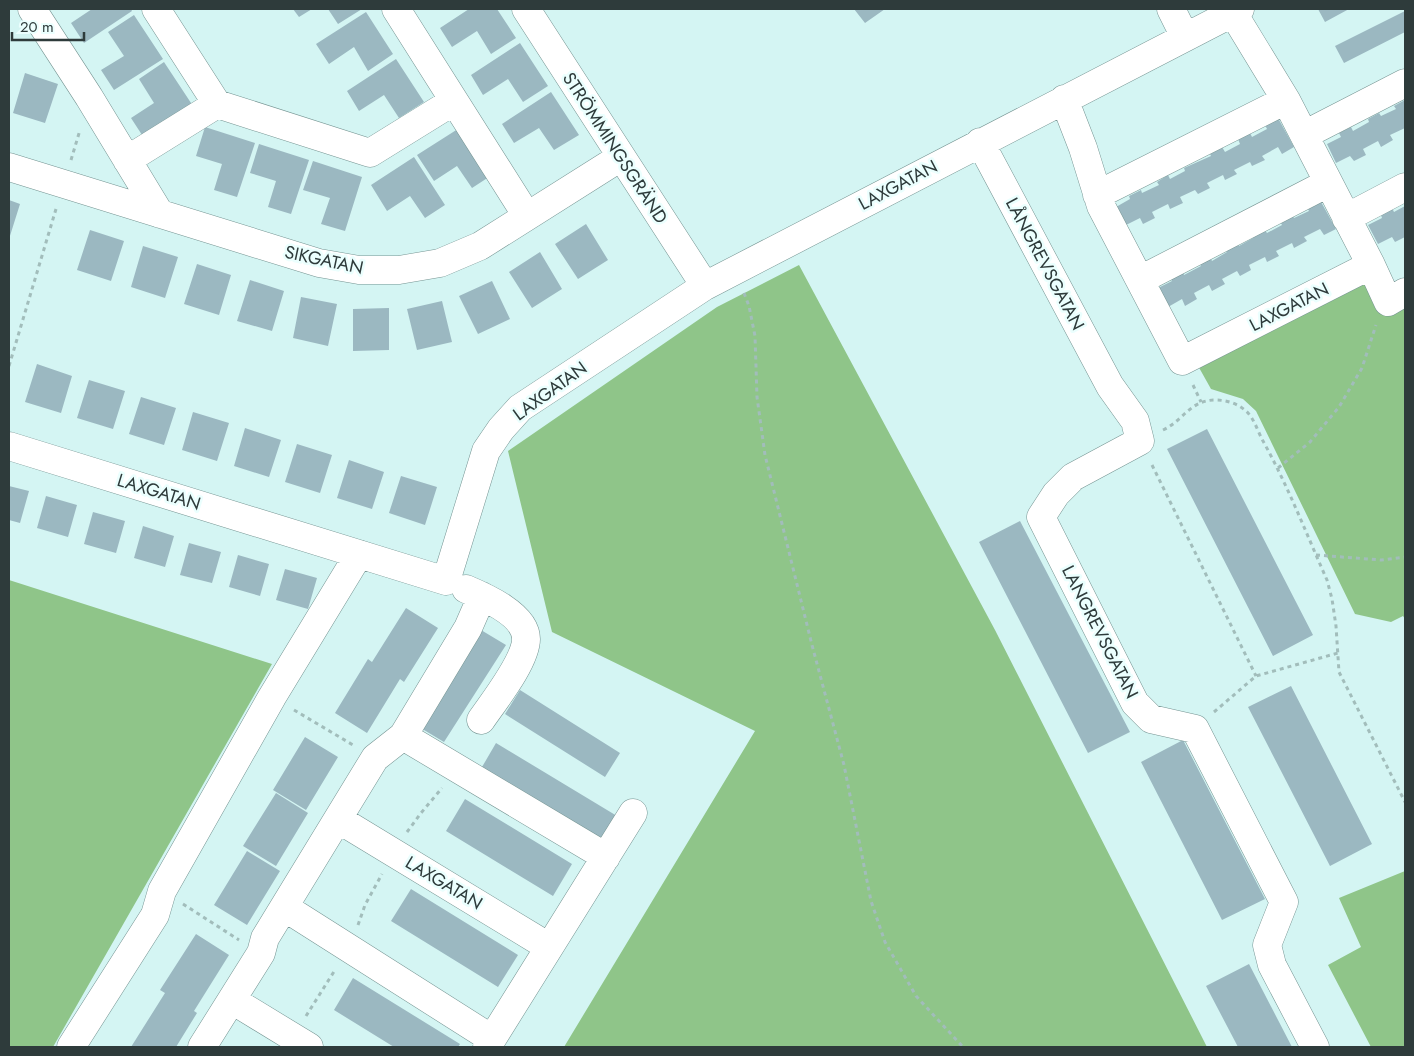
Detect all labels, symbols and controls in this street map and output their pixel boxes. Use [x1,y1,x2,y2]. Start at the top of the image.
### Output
scale bar [12,10,85,42]
text: 20 m [20,16,54,38]
street label: STRÖMMINGSGRÄND [556,67,674,229]
street label: LAXGATAN [854,153,942,217]
street label: LÅNGREVSGATAN [999,193,1091,335]
street label: SIKGATAN [282,239,366,281]
street label: LAXGATAN [1245,276,1333,338]
street label: LAXGATAN [508,355,592,427]
street label: LAXGATAN [114,467,204,517]
street label: LANGREVSGATAN [1055,561,1145,703]
street label: LAXGATAN [400,850,488,916]

